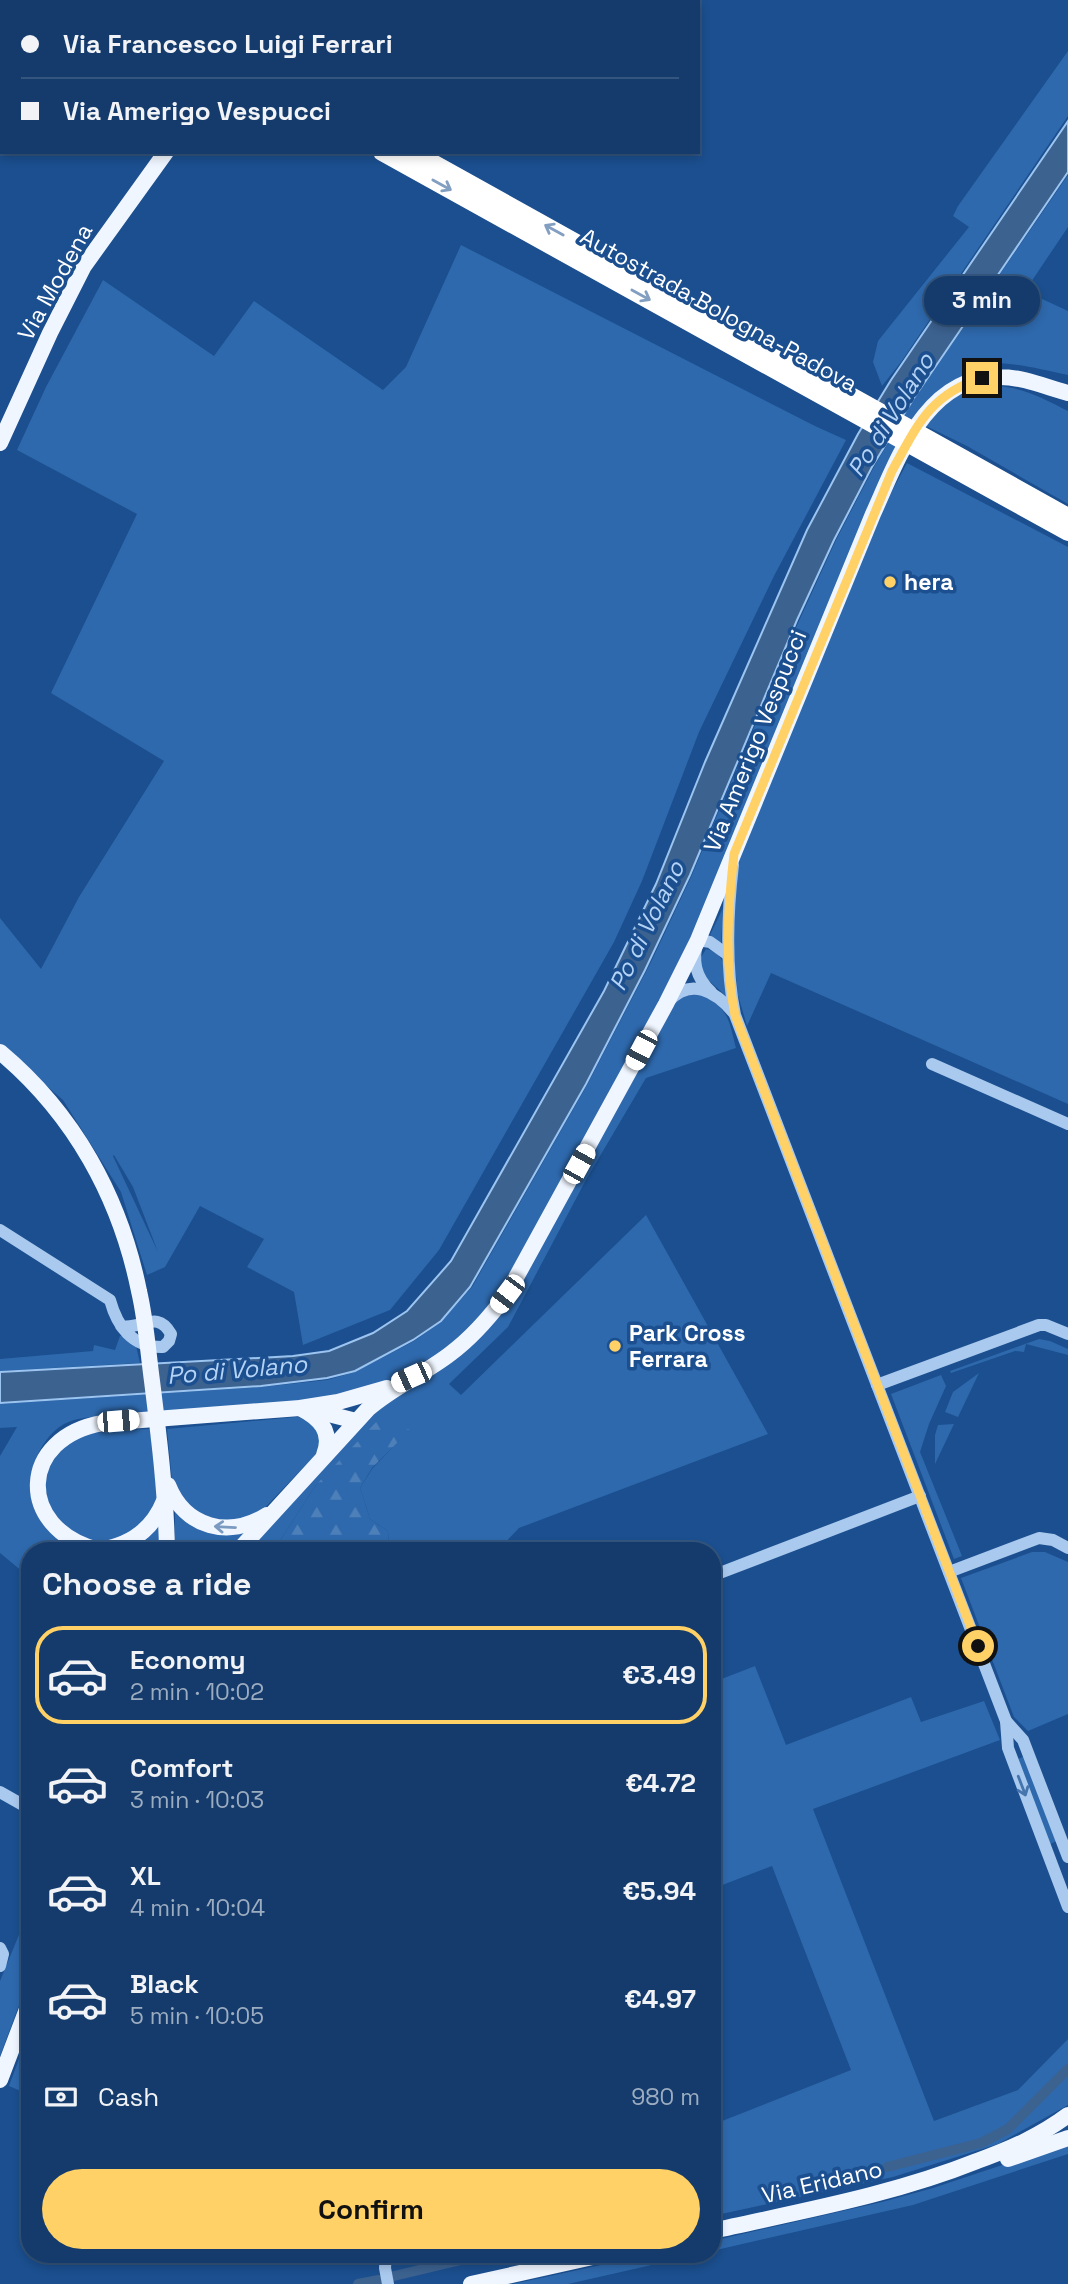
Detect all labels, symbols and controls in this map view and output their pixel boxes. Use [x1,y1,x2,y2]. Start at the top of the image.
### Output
text: Via Francesco Luigi Ferrari [63,27,393,61]
text: Via Amerigo Vespucci [63,94,331,128]
one-way arrow [431,179,452,192]
street label: Via Modena [11,218,99,346]
street label: Autostrada Bologna-Padova [575,221,863,399]
one-way arrow [544,223,564,237]
callout: 3 min [924,276,1040,326]
text: 3 min [952,285,1012,315]
one-way arrow [630,289,651,303]
water label: Po di Volano [840,346,941,482]
route end [966,362,998,394]
place label: hera [904,567,954,597]
marker: hera [882,574,898,590]
street label: Via Amerigo Vespucci [697,626,813,856]
water label: Po di Volano [602,855,692,996]
car [622,1027,661,1073]
car [560,1141,599,1187]
car [486,1271,529,1317]
place label: Park Cross Ferrara [629,1318,746,1374]
marker: Park Cross Ferrara [607,1338,623,1354]
water label: Po di Volano [166,1348,309,1391]
car [388,1359,435,1395]
car [97,1409,140,1433]
one-way arrow [214,1520,237,1533]
text: Choose a ride [42,1564,252,1604]
route start [962,1630,994,1662]
text: Economy [130,1643,246,1677]
icon: car [46,1644,109,1707]
text: €3.49 [622,1658,696,1692]
text: 2 min · 10:02 [130,1677,264,1707]
text: Comfort [130,1751,233,1785]
icon: car [46,1752,109,1815]
text: €4.72 [625,1766,696,1800]
one-way arrow [1017,1775,1030,1797]
text: 3 min · 10:03 [130,1785,264,1815]
text: XL [130,1859,161,1893]
icon: car [46,1860,109,1923]
text: €5.94 [622,1874,696,1908]
text: 4 min · 10:04 [130,1893,265,1923]
text: Black [130,1967,199,2001]
icon: car [46,1968,109,2031]
text: €4.97 [624,1982,696,2016]
text: 5 min · 10:05 [130,2001,264,2031]
icon: cash [42,2078,80,2116]
text: Cash [98,2080,159,2114]
text: 980 m [631,2082,700,2112]
street label: Via Eridano [759,2154,885,2210]
button: Confirm [42,2169,700,2249]

